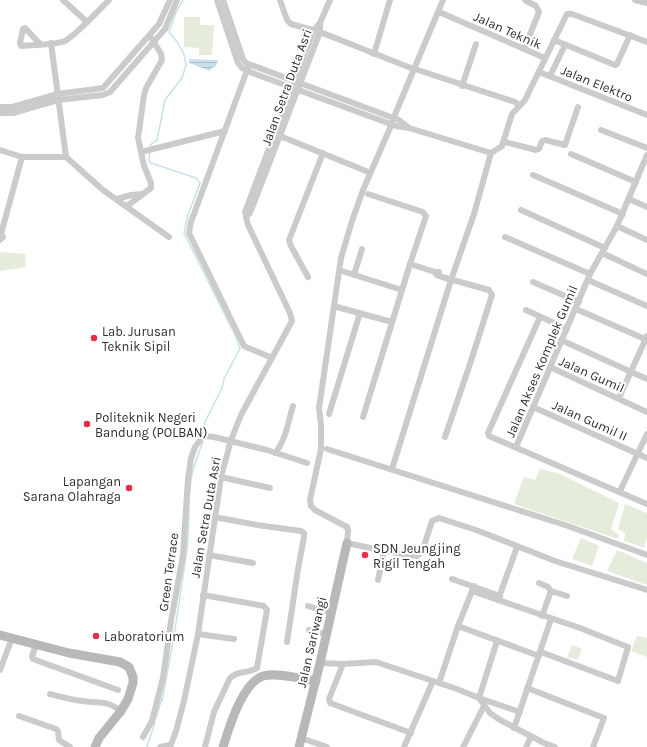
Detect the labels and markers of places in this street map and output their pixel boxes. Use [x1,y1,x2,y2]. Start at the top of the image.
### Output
place label: Lab. Jurusan Teknik Sipil [102,324,176,354]
marker: Lab. Jurusan Teknik Sipil [89,333,99,343]
place label: Politeknik Negeri Bandung (POLBAN) [95,410,207,440]
marker: Politeknik Negeri Bandung (POLBAN) [82,419,92,429]
place label: Lapangan Sarana Olahraga [23,474,121,504]
marker: Lapangan Sarana Olahraga [124,483,134,493]
place label: SDN Jeungjing Rigil Tengah [373,541,461,571]
marker: SDN Jeungjing Rigil Tengah [360,550,370,560]
place label: Laboratorium [104,629,185,644]
marker: Laboratorium [91,631,101,641]

